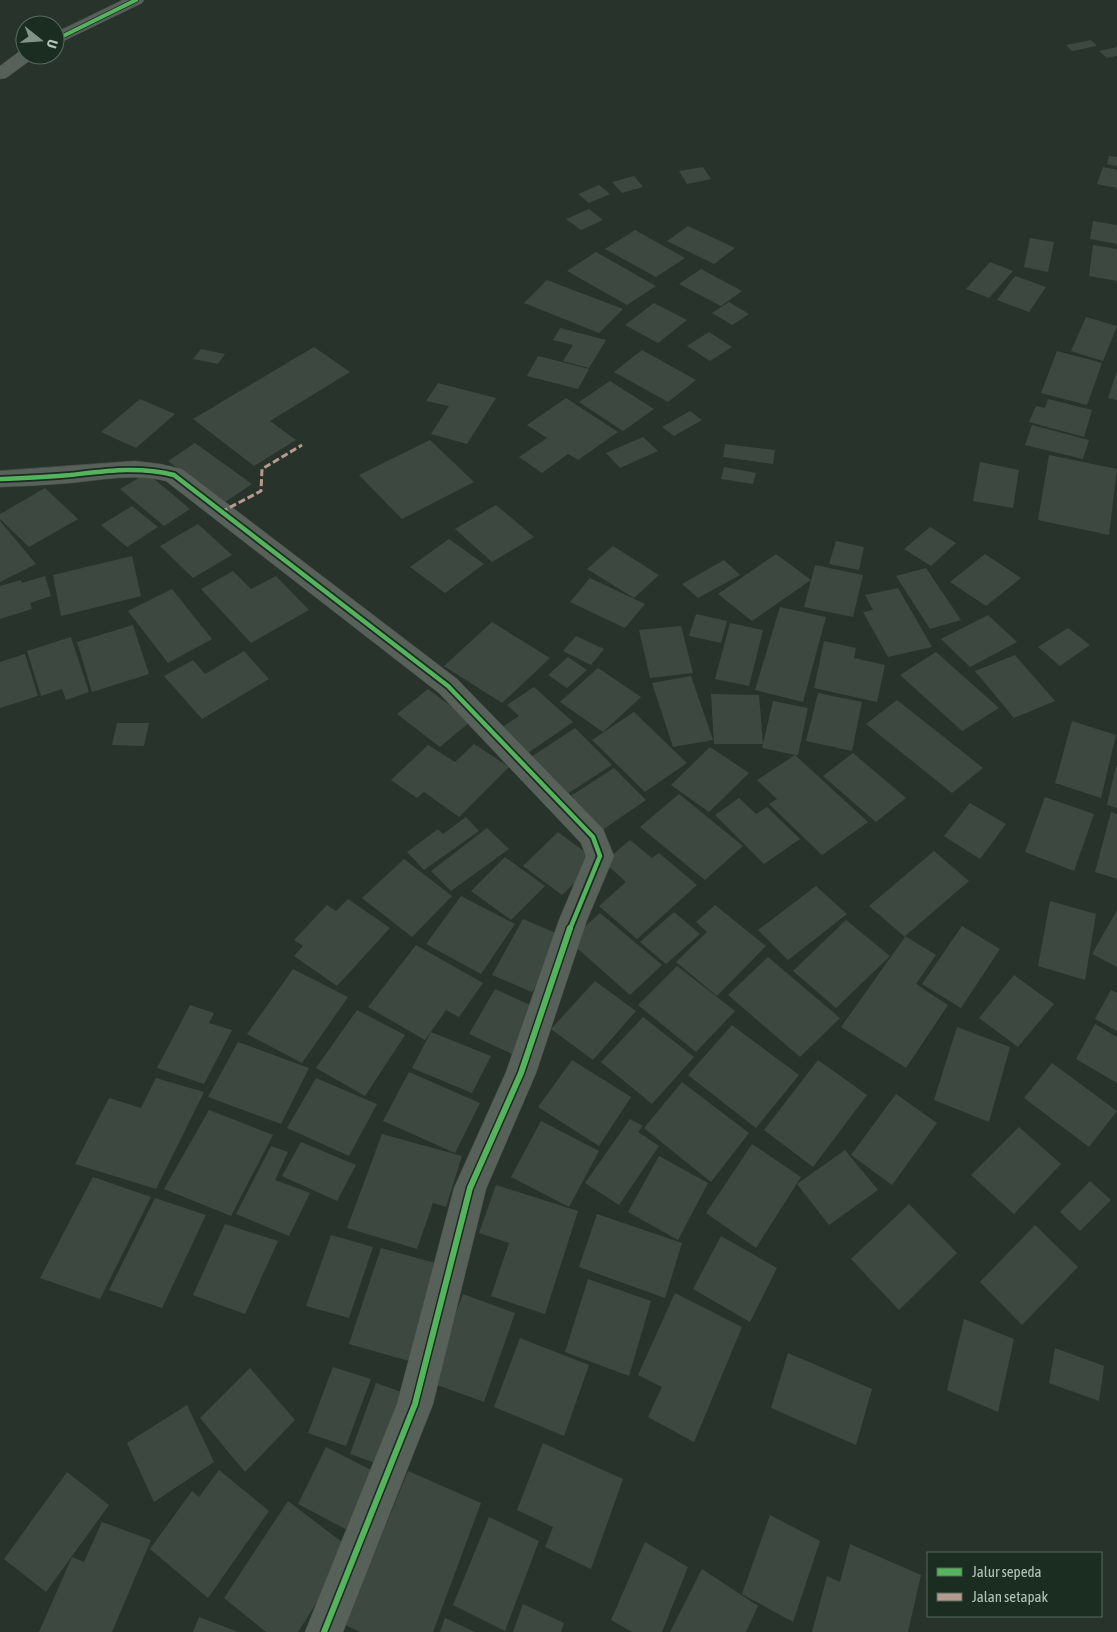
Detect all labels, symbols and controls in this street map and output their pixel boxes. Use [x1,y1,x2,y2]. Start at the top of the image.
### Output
north arrow [15,15,65,65]
text: U [44,38,61,50]
legend [927,1552,1102,1617]
text: Jalur sepeda [972,1563,1042,1580]
text: Jalan setapak [972,1588,1049,1605]

